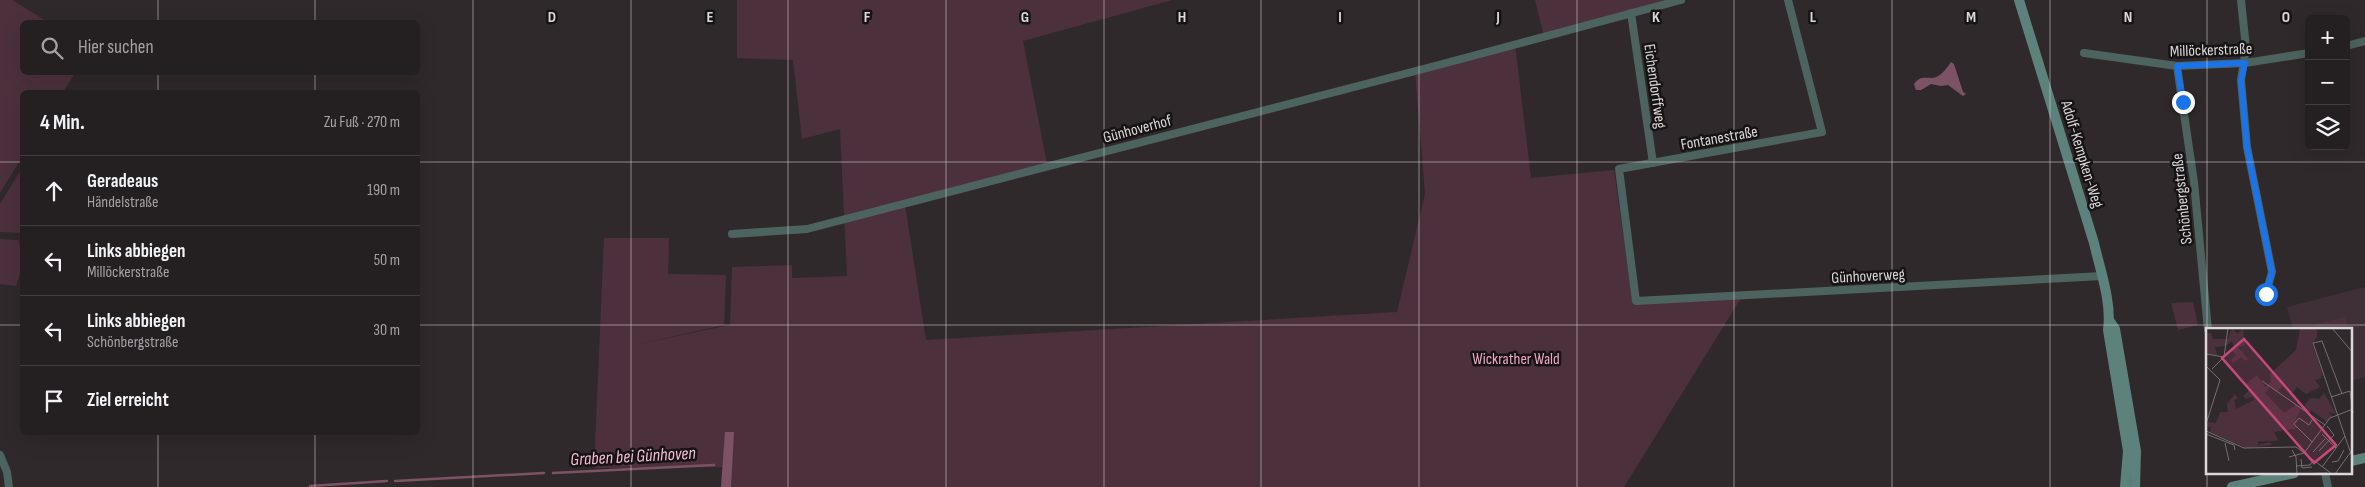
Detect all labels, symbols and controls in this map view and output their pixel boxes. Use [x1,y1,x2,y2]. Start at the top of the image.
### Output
text: D [548,8,556,27]
text: E [707,8,714,27]
text: F [864,8,871,27]
text: G [1021,8,1029,27]
text: H [1178,8,1186,27]
text: I [1338,8,1342,27]
text: J [1495,8,1500,27]
text: K [1652,8,1660,27]
text: L [1810,8,1817,27]
text: M [1966,8,1976,27]
text: N [2124,8,2132,27]
text: O [2282,8,2290,27]
map controls [2305,15,2350,150]
button: + [2305,15,2350,60]
search box [20,20,420,75]
icon: search [38,34,66,62]
text: Hier suchen [78,36,154,59]
street label: Millöckerstraße [2170,40,2253,61]
street label: Eichendorffweg [1639,43,1670,130]
button: − [2305,60,2350,105]
route end [2172,91,2195,114]
street label: Adolf-Kempken-Weg [2056,98,2107,210]
button: layers [2305,105,2350,150]
text: 4 Min. [40,110,85,135]
street label: Günhoverhof [1101,111,1174,148]
text: Zu Fuß · 270 m [324,113,400,132]
street label: Fontanestraße [1679,122,1759,155]
street label: Schönbergstraße [2168,152,2197,245]
text: Geradeaus [87,170,158,193]
icon: ahead [40,177,68,205]
text: 190 m [367,181,400,200]
text: Händelstraße [87,193,159,212]
text: Links abbiegen [87,240,185,263]
icon: left [40,247,68,275]
text: 50 m [374,251,400,270]
text: Millöckerstraße [87,263,169,282]
street label: Günhoverweg [1831,265,1906,288]
route start [2255,283,2278,306]
text: Links abbiegen [87,310,185,333]
icon: left [40,317,68,345]
text: 30 m [373,321,400,340]
inset map [2206,328,2352,474]
text: Schönbergstraße [87,333,178,352]
park label: Wickrather Wald [1472,350,1560,369]
icon: arrive [40,387,68,415]
text: Ziel erreicht [87,389,169,412]
water label: Graben bei Günhoven [570,443,697,470]

